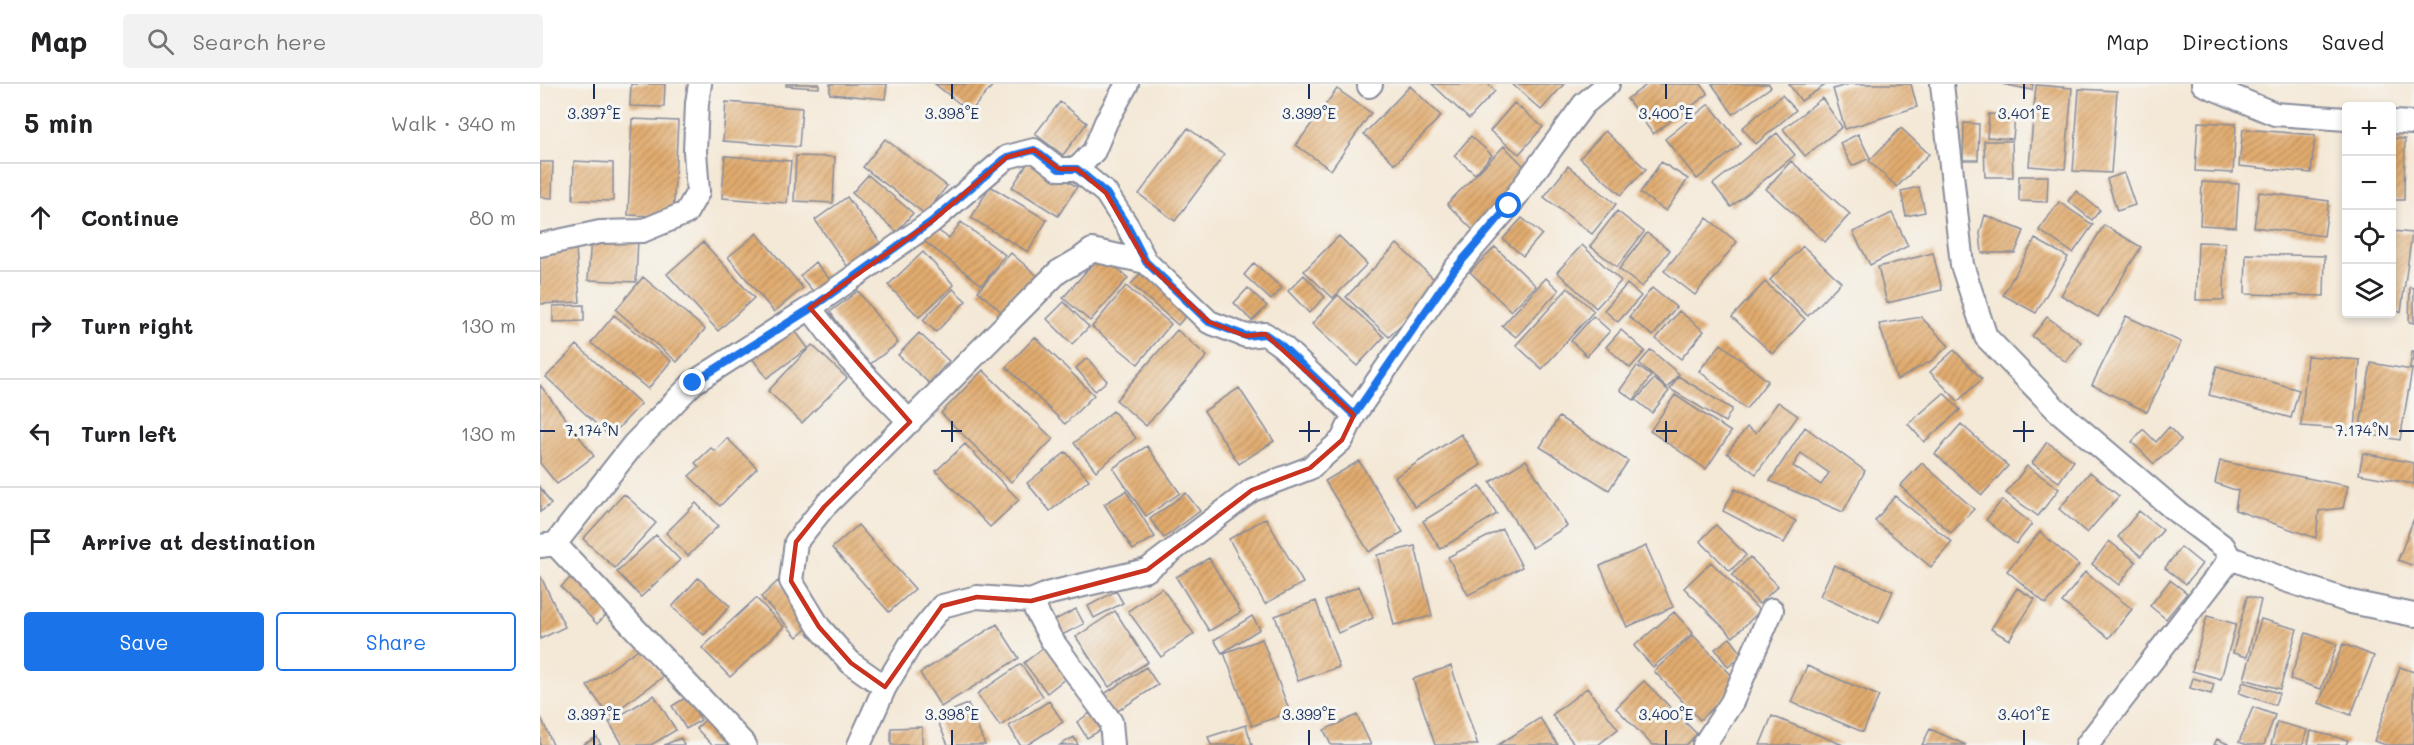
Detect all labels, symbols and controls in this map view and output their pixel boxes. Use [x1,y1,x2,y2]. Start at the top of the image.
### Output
search box [123,14,543,68]
text: Map [30,23,87,59]
icon: search [144,25,177,58]
text: Search here [192,27,326,56]
text: Map [2106,28,2149,55]
text: Directions [2182,28,2289,55]
text: Saved [2322,28,2384,55]
map controls [2342,102,2396,318]
button: + [2342,102,2396,156]
text: 3.397°E [567,103,621,123]
text: 3.398°E [925,103,980,123]
text: 3.399°E [1282,103,1336,123]
text: 3.400°E [1639,103,1694,123]
text: 3.401°E [1998,103,2051,123]
text: 5 min [24,106,93,140]
text: Walk · 340 m [391,110,516,136]
button: − [2342,156,2396,210]
route start [1495,192,1521,218]
icon: ahead [24,201,57,234]
text: Continue [81,203,179,232]
text: 80 m [469,204,516,230]
button: locate [2342,210,2396,264]
button: layers [2342,264,2396,318]
icon: right [24,309,57,342]
text: Turn right [81,311,193,340]
text: 130 m [461,312,516,338]
route end [679,369,705,395]
icon: left [24,417,57,450]
text: Turn left [81,419,177,448]
text: 130 m [461,420,516,446]
text: 7.174°N [565,420,619,440]
text: 7.174°N [2335,420,2389,440]
icon: arrive [24,525,57,558]
text: Arrive at destination [81,527,316,556]
button: Save [24,612,264,671]
button: Share [276,612,516,671]
text: 3.397°E [567,704,621,724]
text: 3.398°E [925,704,980,724]
text: 3.399°E [1282,704,1336,724]
text: 3.400°E [1639,704,1694,724]
text: 3.401°E [1998,704,2051,724]

